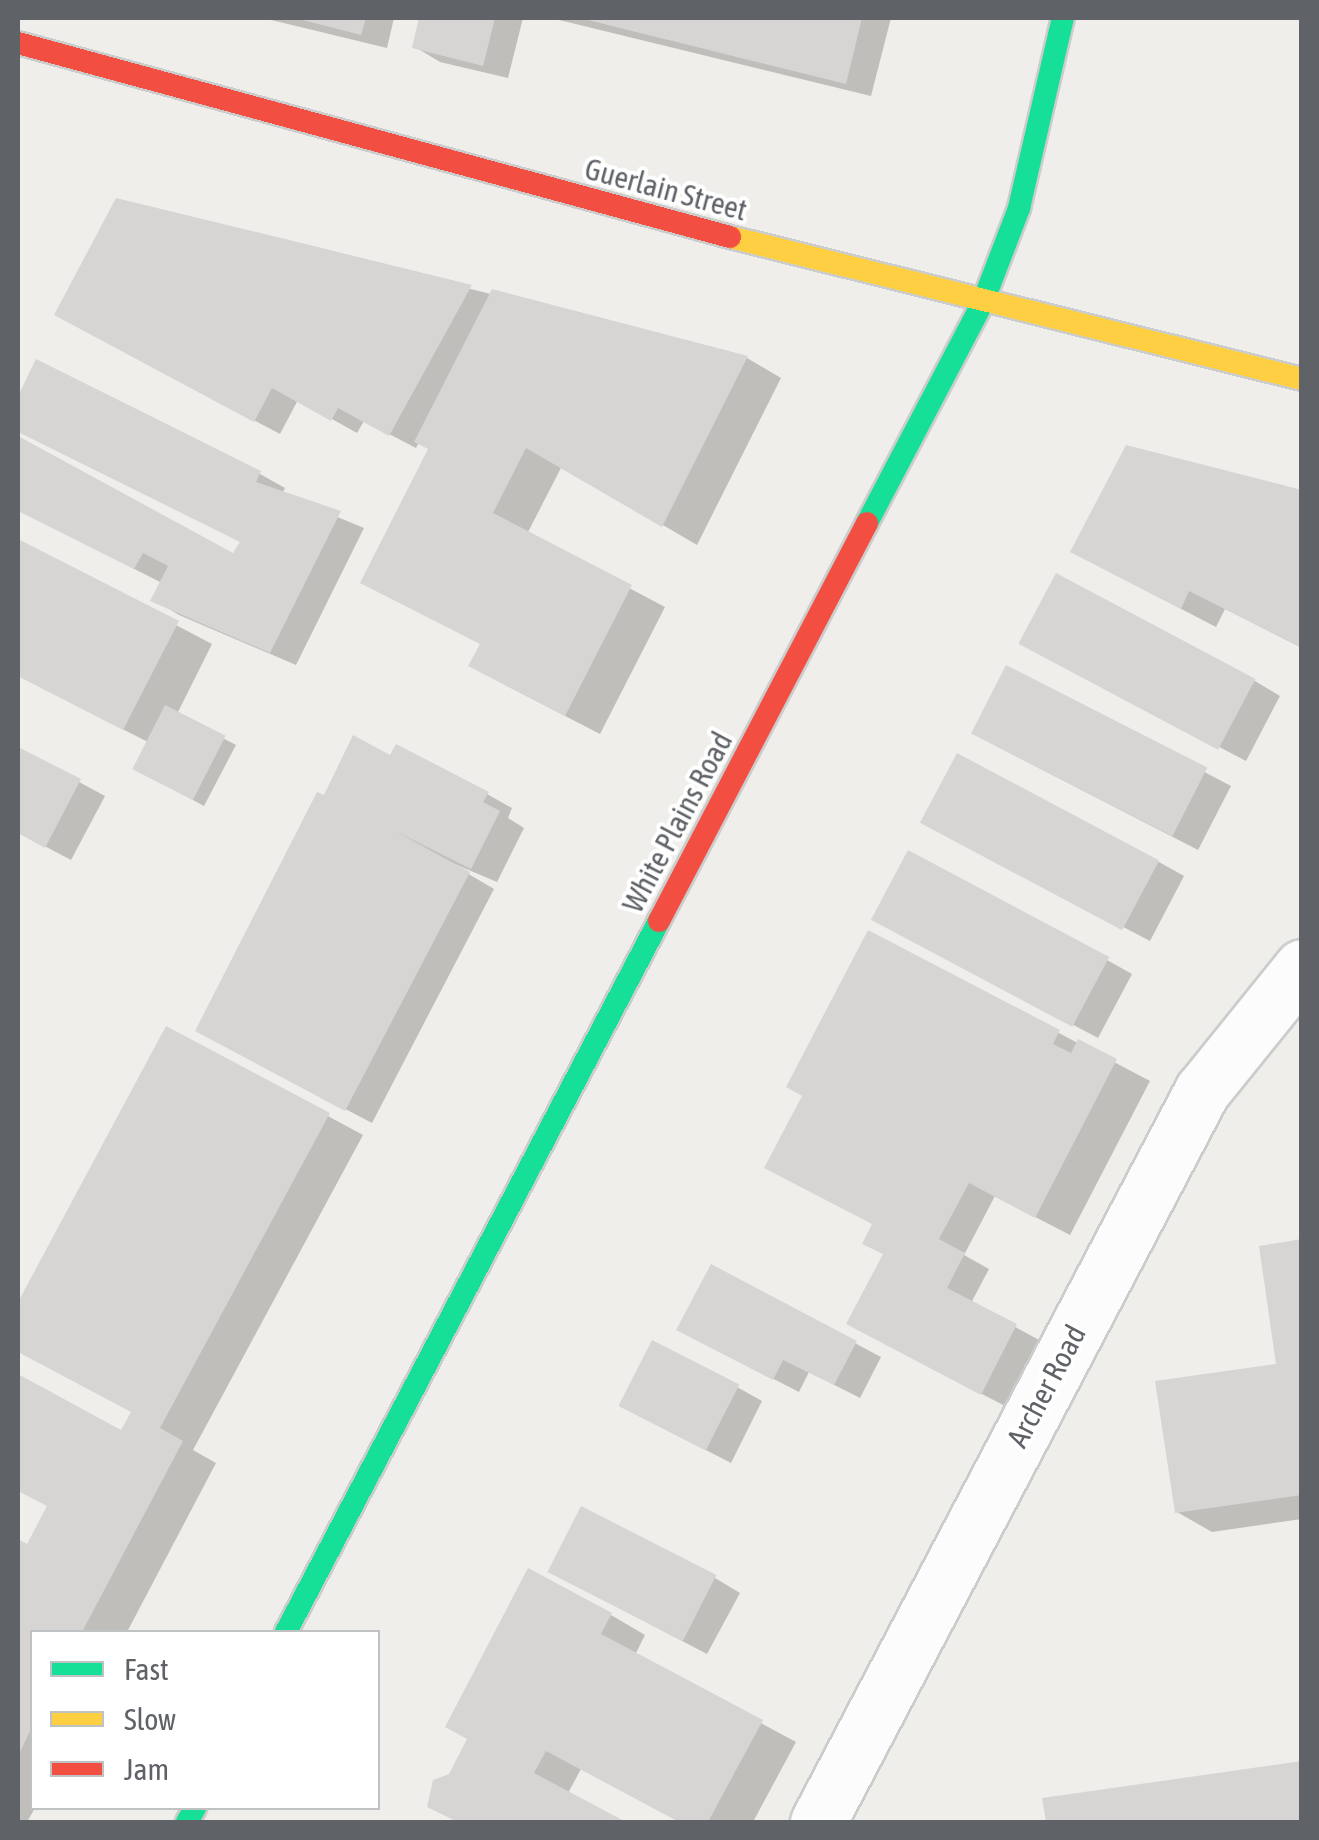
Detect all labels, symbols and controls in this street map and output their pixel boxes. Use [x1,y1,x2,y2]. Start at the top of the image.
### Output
street label: Guerlain Street [581,150,751,228]
street label: White Plains Road [614,726,740,918]
street label: Archer Road [999,1319,1093,1453]
legend [30,1630,380,1810]
text: Fast [124,1652,169,1686]
text: Slow [124,1702,176,1736]
text: Jam [124,1752,169,1786]

